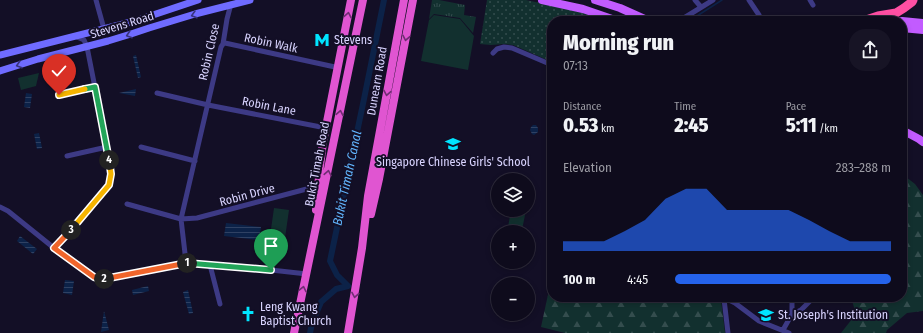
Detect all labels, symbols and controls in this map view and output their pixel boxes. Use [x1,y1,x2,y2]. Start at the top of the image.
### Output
street label: Stevens Road [88,9,156,41]
one-way arrow [190,10,197,19]
one-way arrow [343,12,352,18]
street label: Robin Close [196,22,222,82]
text: Morning run [563,29,674,56]
button: share [849,29,891,71]
one-way arrow [126,30,133,39]
street label: Robin Walk [243,31,299,56]
metro station icon: Stevens [313,31,331,49]
place label: Stevens [334,33,372,47]
one-way arrow [402,35,411,41]
street label: Dunearn Road [364,46,390,116]
pin [42,54,76,95]
text: 07:13 [563,58,588,73]
one-way arrow [16,60,23,69]
icon: check [48,60,70,82]
one-way arrow [383,90,391,97]
street label: Robin Lane [241,94,297,118]
text: Distance [563,100,602,113]
text: Time [674,100,696,113]
text: Pace [786,100,806,113]
one-way arrow [335,110,343,117]
text: 0.53 [563,113,598,137]
text: 2:45 [674,113,709,137]
text: 5:11 [786,113,817,137]
street label: Bukit Timah Road [302,120,332,208]
text: km [598,122,615,135]
text: /km [817,122,838,135]
water label: Bukit Timah Canal [330,129,364,227]
school or university icon: Singapore Chinese Girls' School [444,135,462,153]
pin: 4 [99,150,119,170]
text: 4 [106,153,112,166]
place label: Singapore Chinese Girls' School [376,155,530,169]
text: Elevation [563,160,612,175]
text: 283–288 m [836,160,891,175]
one-way arrow [323,170,331,176]
map controls [491,173,535,321]
button: layers [491,173,535,217]
street label: Robin Drive [218,181,276,209]
pin: 3 [61,220,81,240]
text: 3 [68,223,74,236]
button: + [491,225,535,269]
pin [254,229,288,270]
icon: arrive [260,235,282,257]
pin: 1 [177,253,197,273]
text: 1 [185,256,189,269]
pin: 2 [94,269,114,289]
text: 2 [101,272,107,285]
text: 100 m [563,272,595,287]
text: 4:45 [627,272,648,287]
button: − [491,277,535,321]
one-way arrow [299,285,307,292]
one-way arrow [351,292,359,298]
place label: Leng Kwang Baptist Church [260,300,332,328]
church icon: Leng Kwang Baptist Church [239,305,257,323]
school or university icon: St. Joseph's Institution [757,306,775,324]
place label: St. Joseph's Institution [778,308,888,322]

